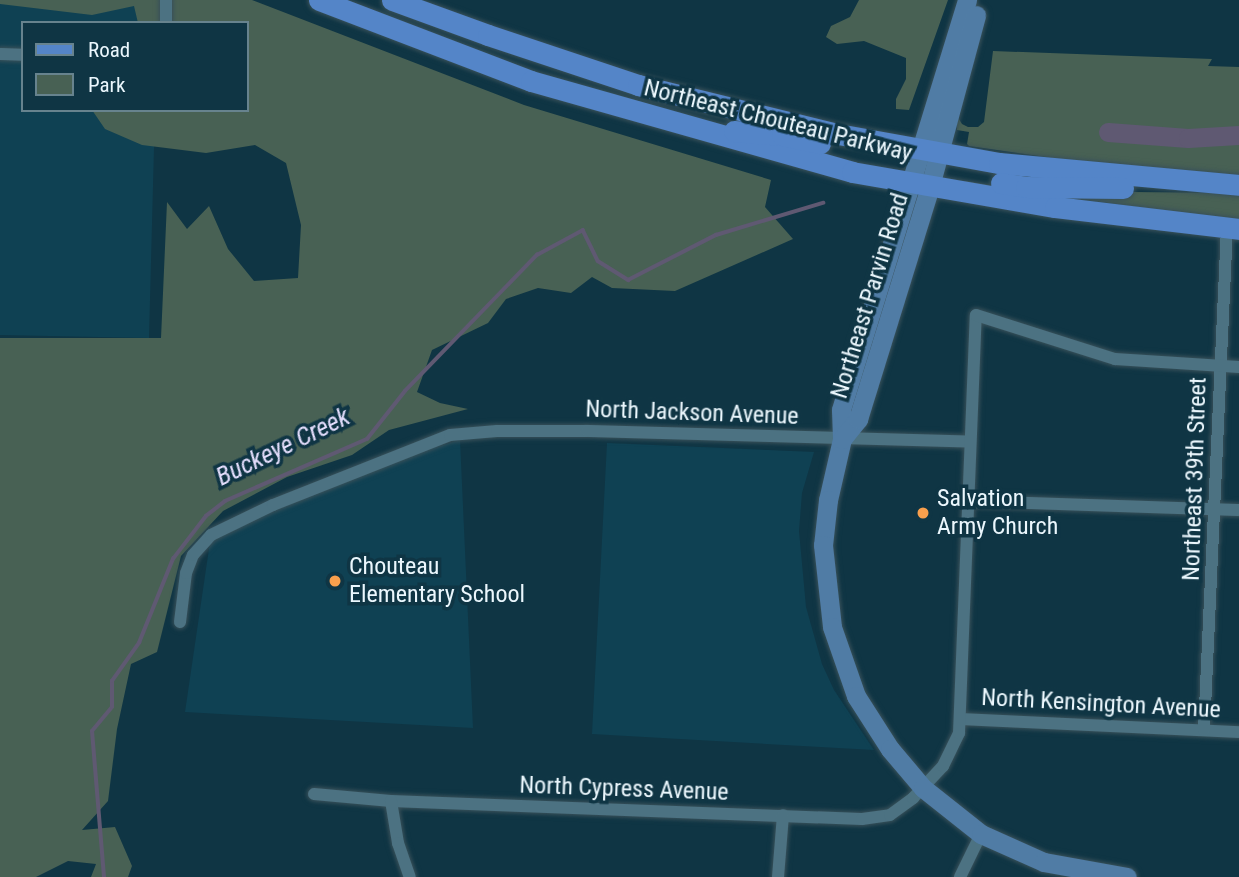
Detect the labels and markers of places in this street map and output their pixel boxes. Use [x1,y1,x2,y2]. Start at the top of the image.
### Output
place label: Salvation Army Church [937,485,1058,541]
marker: Salvation Army Church [915,505,931,521]
place label: Chouteau Elementary School [349,553,525,609]
marker: Chouteau Elementary School [327,573,343,589]

